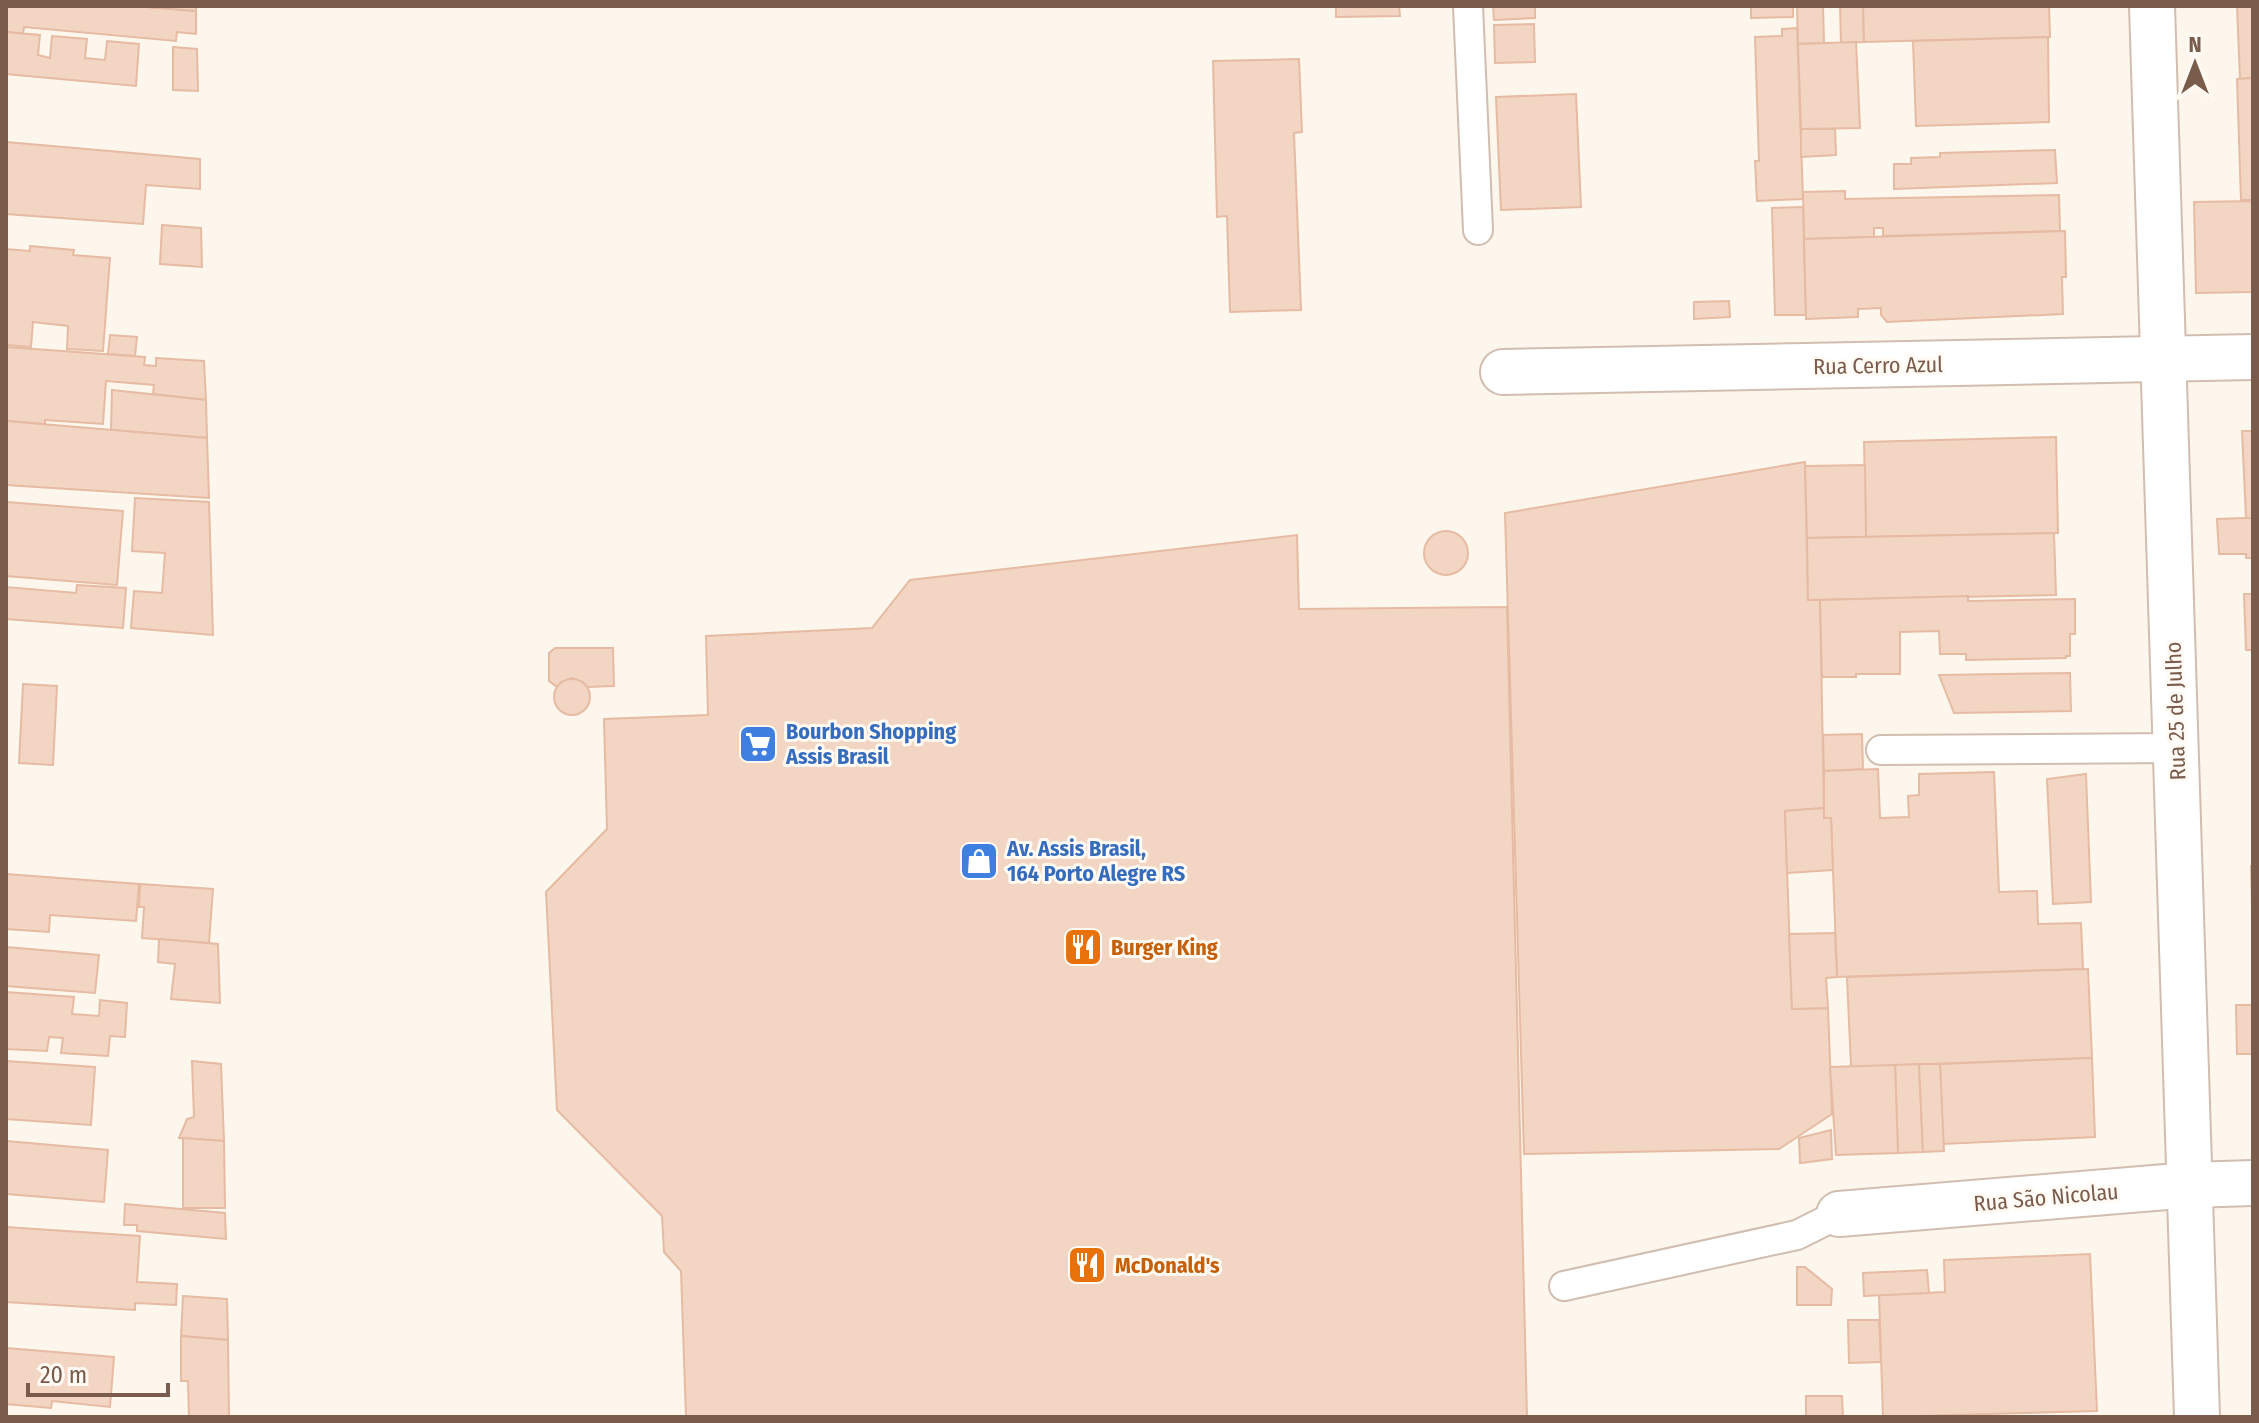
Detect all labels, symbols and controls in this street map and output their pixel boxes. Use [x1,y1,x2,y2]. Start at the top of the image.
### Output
north arrow [2155,24,2235,104]
text: N [2188,31,2202,58]
street label: Rua Cerro Azul [1813,351,1943,380]
street label: Rua 25 de Julho [2160,641,2191,781]
place label: Bourbon Shopping Assis Brasil [785,718,956,770]
supermarket icon: Bourbon Shopping Assis Brasil [737,723,779,765]
place label: Av. Assis Brasil, 164 Porto Alegre RS [1006,835,1185,887]
shop icon: Av. Assis Brasil, 164 Porto Alegre RS [958,840,1000,882]
restaurant icon: Burger King [1062,926,1104,968]
place label: Burger King [1111,934,1218,961]
street label: Rua São Nicolau [1972,1178,2120,1217]
restaurant icon: McDonald's [1066,1244,1108,1286]
place label: McDonald's [1115,1252,1220,1279]
scale bar [28,1347,168,1397]
text: 20 m [40,1361,87,1389]

